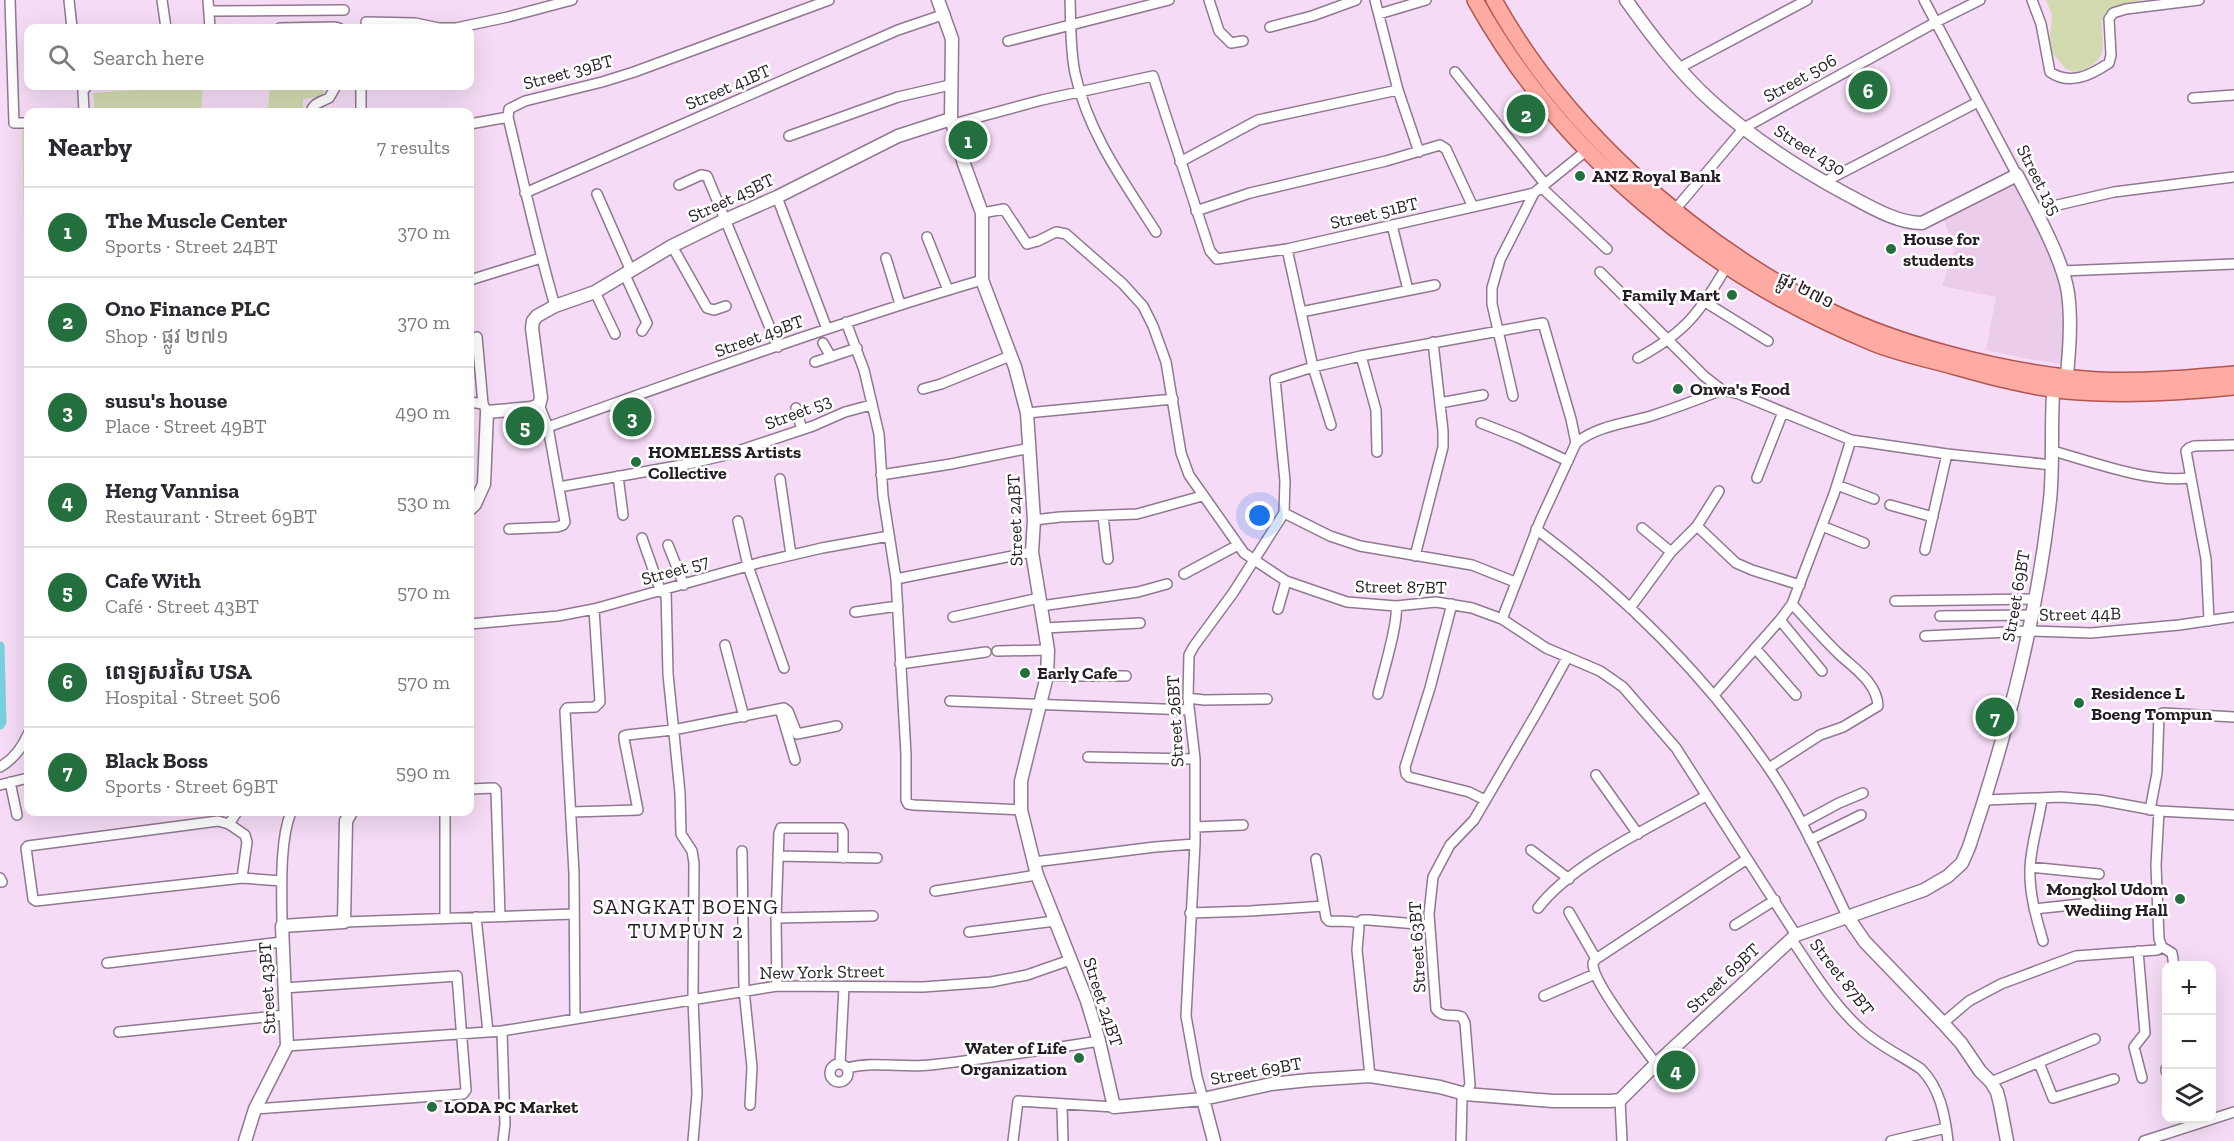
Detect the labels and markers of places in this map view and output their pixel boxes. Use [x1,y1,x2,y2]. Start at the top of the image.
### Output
pin: 6 [1848,68,1888,112]
pin: 2 [1506,92,1546,136]
pin: 1 [948,118,988,162]
place label: ANZ Royal Bank [1592,165,1721,187]
marker: ANZ Royal Bank [1573,169,1587,183]
place label: House for students [1903,228,1980,271]
marker: House for students [1884,242,1898,256]
place label: Family Mart [1622,284,1721,306]
marker: Family Mart [1725,288,1739,302]
place label: Onwa's Food [1690,378,1791,400]
marker: Onwa's Food [1671,382,1685,396]
pin: 3 [612,394,652,440]
pin: 5 [506,404,544,448]
place label: HOMELESS Artists Collective [648,441,801,484]
marker: HOMELESS Artists Collective [629,455,643,469]
place label: Early Cafe [1037,662,1118,684]
marker: Early Cafe [1018,666,1032,680]
place label: Residence L Boeng Tompun [2091,682,2212,725]
pin: 7 [1976,694,2014,740]
marker: Residence L Boeng Tompun [2072,696,2086,710]
place label: Mongkol Udom Wediing Hall [2046,878,2168,921]
marker: Mongkol Udom Wediing Hall [2173,892,2187,906]
place label: Water of Life Organization [961,1037,1067,1080]
pin: 4 [1656,1048,1696,1092]
marker: Water of Life Organization [1072,1051,1086,1065]
place label: LODA PC Market [444,1096,579,1118]
marker: LODA PC Market [425,1100,439,1114]

